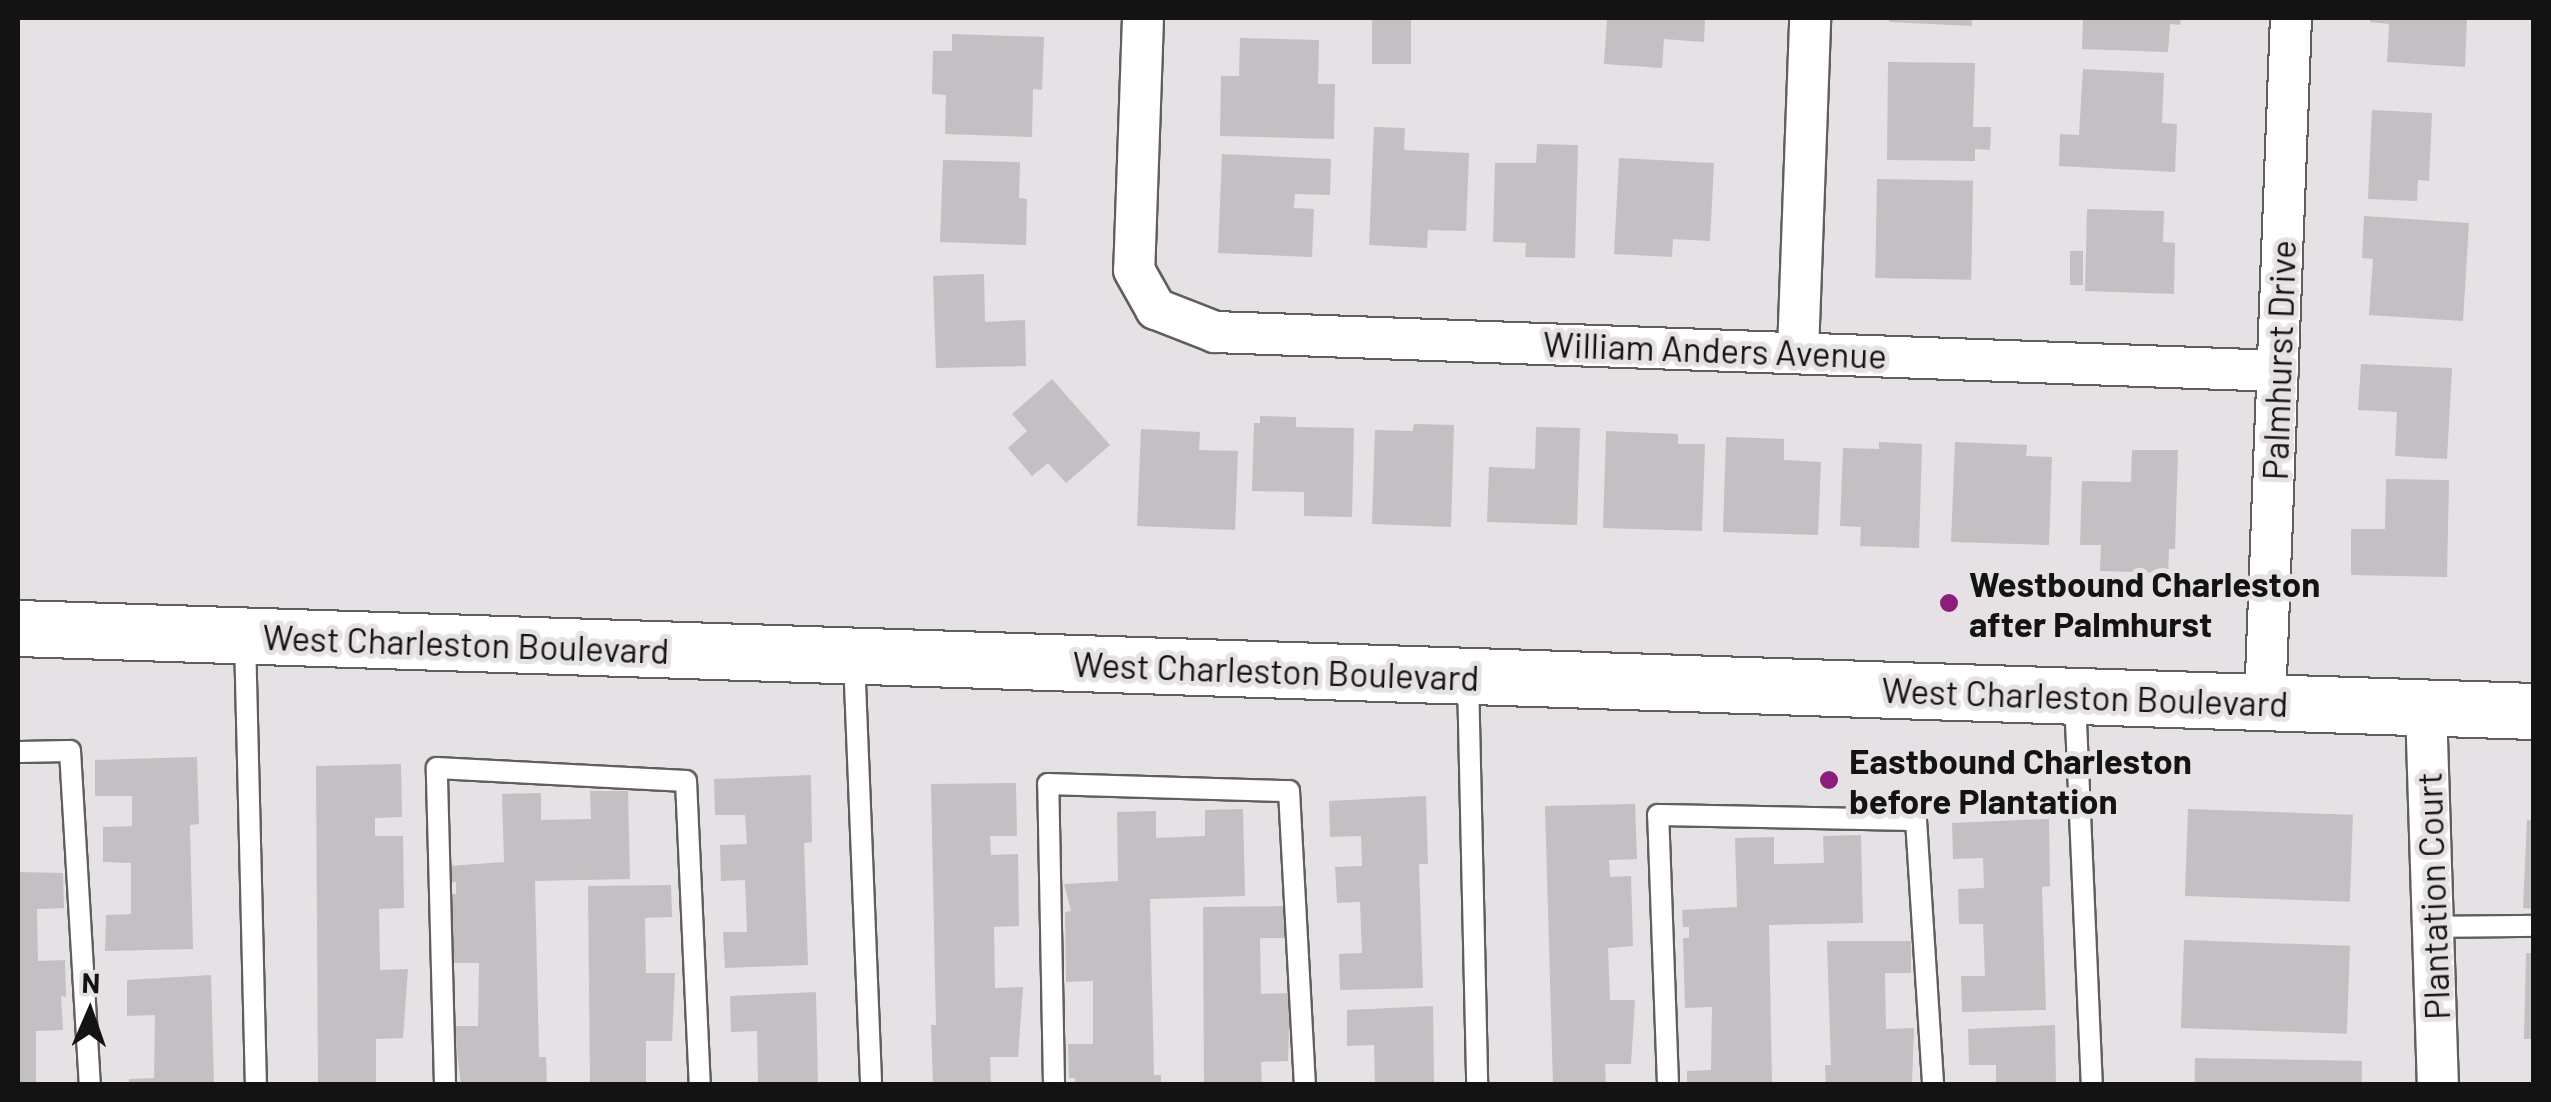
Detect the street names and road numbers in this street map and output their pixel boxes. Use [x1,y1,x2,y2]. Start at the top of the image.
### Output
street label: Palmhurst Drive [2253,239,2303,481]
street label: William Anders Avenue [1542,322,1888,376]
street label: West Charleston Boulevard [262,615,670,671]
street label: West Charleston Boulevard [1072,642,1480,698]
street label: West Charleston Boulevard [1881,668,2289,724]
street label: Plantation Court [2407,772,2457,1020]

